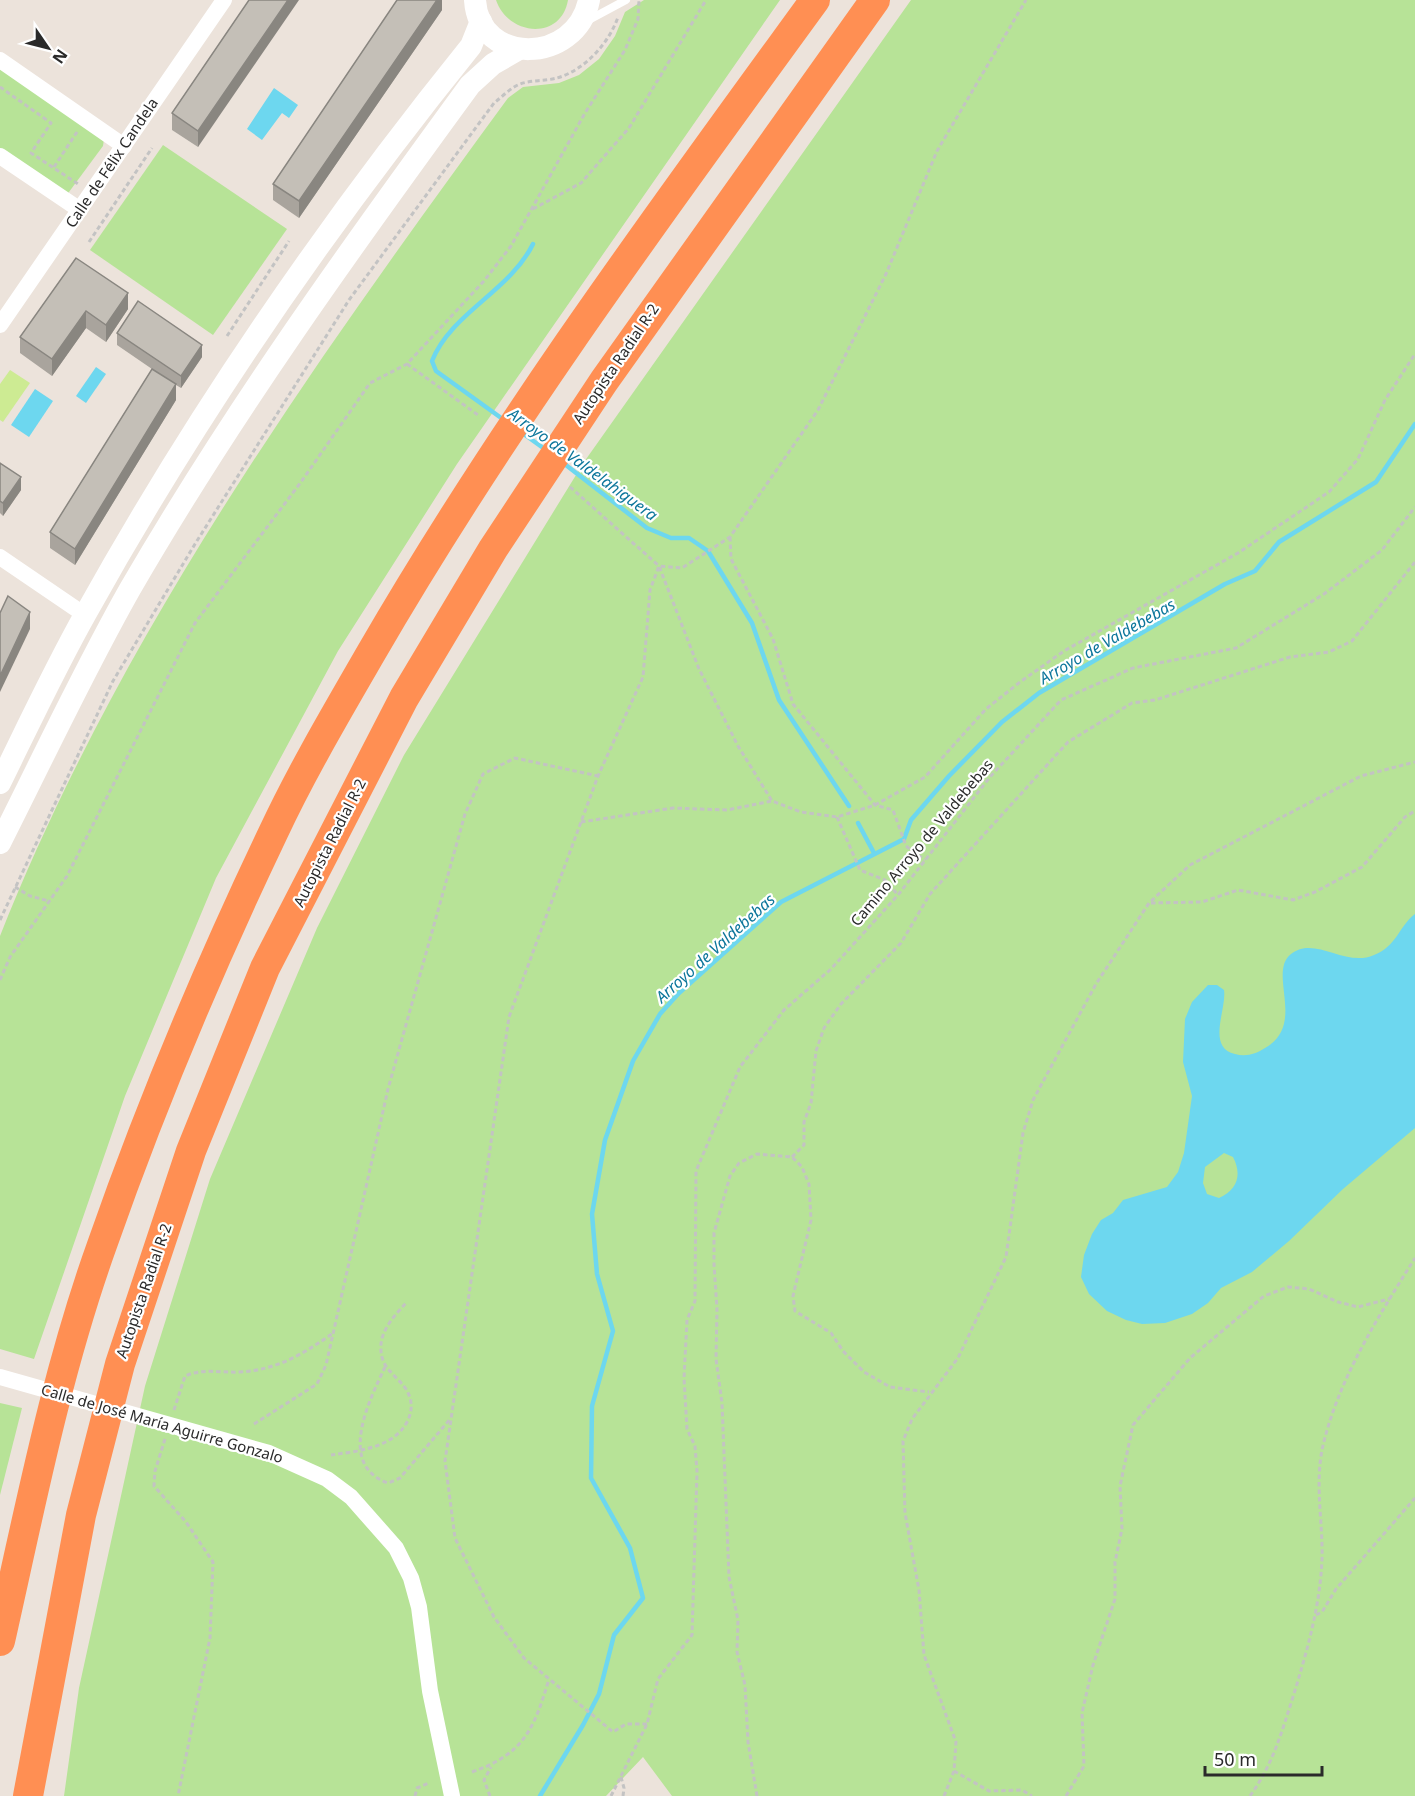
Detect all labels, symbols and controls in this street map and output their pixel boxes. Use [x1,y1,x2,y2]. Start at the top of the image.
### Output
north arrow [18,18,78,78]
text: N [48,45,73,68]
street label: Calle de Félix Candela [60,94,162,231]
street label: Autopista Radial R-2 [567,299,663,428]
water label: Arroyo de Valdelahiguera [503,402,662,526]
water label: Arroyo de Valdebebas [1034,593,1179,689]
street label: Camino Arroyo de Valdebebas [845,755,997,930]
street label: Autopista Radial R-2 [288,775,370,910]
water label: Arroyo de Valdebebas [650,888,780,1008]
street label: Autopista Radial R-2 [111,1221,175,1361]
street label: Calle de José María Aguirre Gonzalo [39,1379,286,1467]
scale bar [1205,1739,1322,1777]
text: 50 m [1214,1747,1256,1771]

